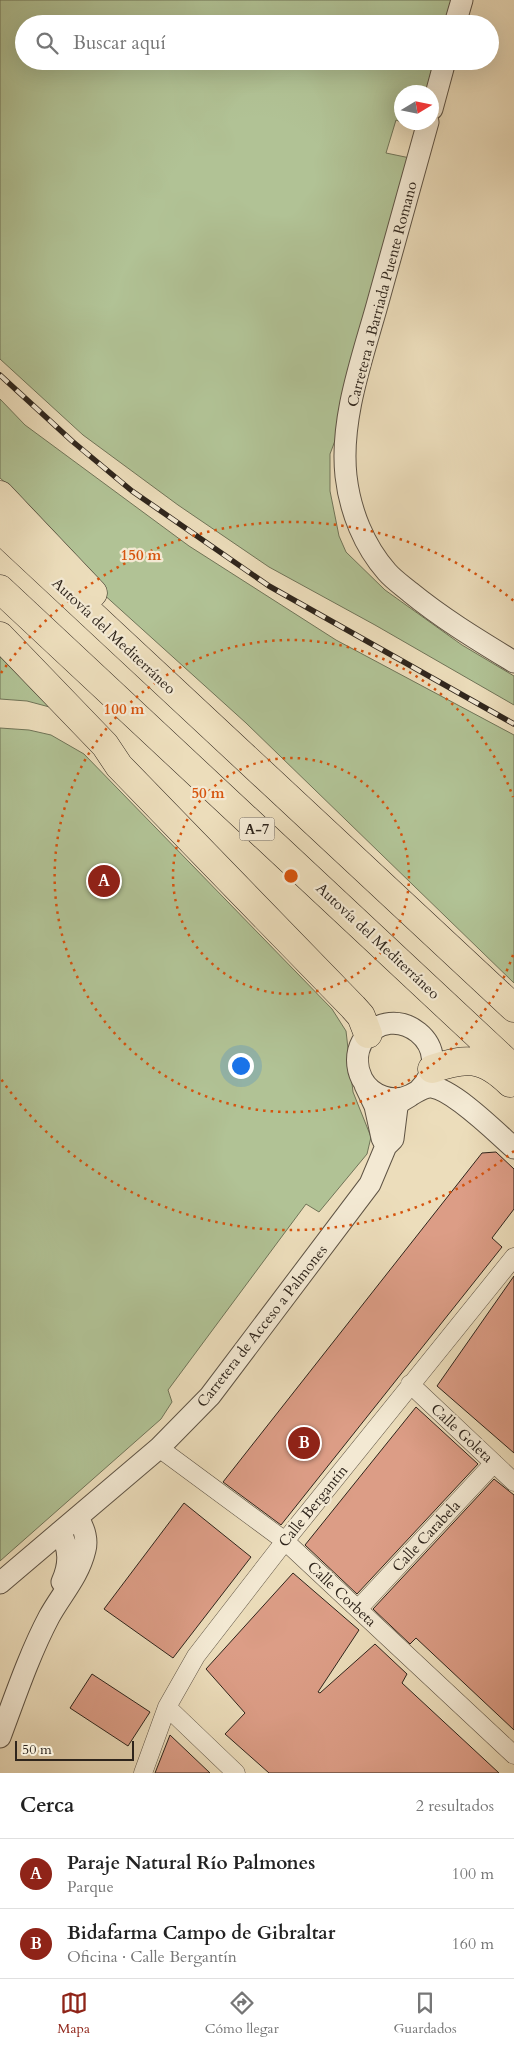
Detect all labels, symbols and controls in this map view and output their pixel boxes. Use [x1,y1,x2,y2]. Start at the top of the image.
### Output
search box [15,15,499,70]
icon: search [33,29,61,57]
text: Buscar aquí [73,30,166,56]
north arrow [394,85,439,130]
street label: Carretera a Barriada Puente Romano [342,179,422,409]
text: 150 m [121,545,162,565]
street label: Autovía del Mediterráneo [48,573,180,699]
text: 100 m [104,699,145,719]
text: 50 m [191,783,225,803]
road number: A-7 [240,818,274,841]
pin: A [88,862,120,900]
centre of rings [282,867,300,885]
street label: Autovía del Mediterráneo [312,878,444,1004]
your location [228,1053,254,1079]
street label: Carretera de Acceso a Palmones [192,1241,332,1411]
street label: Calle Goleta [427,1399,498,1467]
pin: B [288,1424,320,1462]
street label: Calle Bergantín [274,1461,352,1551]
street label: Calle Carabela [387,1495,465,1576]
street label: Calle Corbeta [303,1557,381,1632]
scale bar [15,1738,134,1761]
text: 50 m [22,1740,52,1759]
text: Cerca [20,1791,74,1820]
text: 2 resultados [416,1795,494,1817]
text: Paraje Natural Río Palmones [67,1850,315,1876]
text: A [30,1863,42,1885]
text: 100 m [452,1863,494,1885]
text: Parque [67,1876,114,1898]
text: Bidafarma Campo de Gibraltar [67,1920,335,1946]
text: B [30,1933,42,1955]
text: 160 m [452,1933,494,1955]
text: Oficina · Calle Bergantín [67,1946,237,1968]
tab: Mapa [57,1989,90,2038]
tab: Cómo llegar [205,1989,279,2038]
tab: Guardados [393,1989,457,2038]

